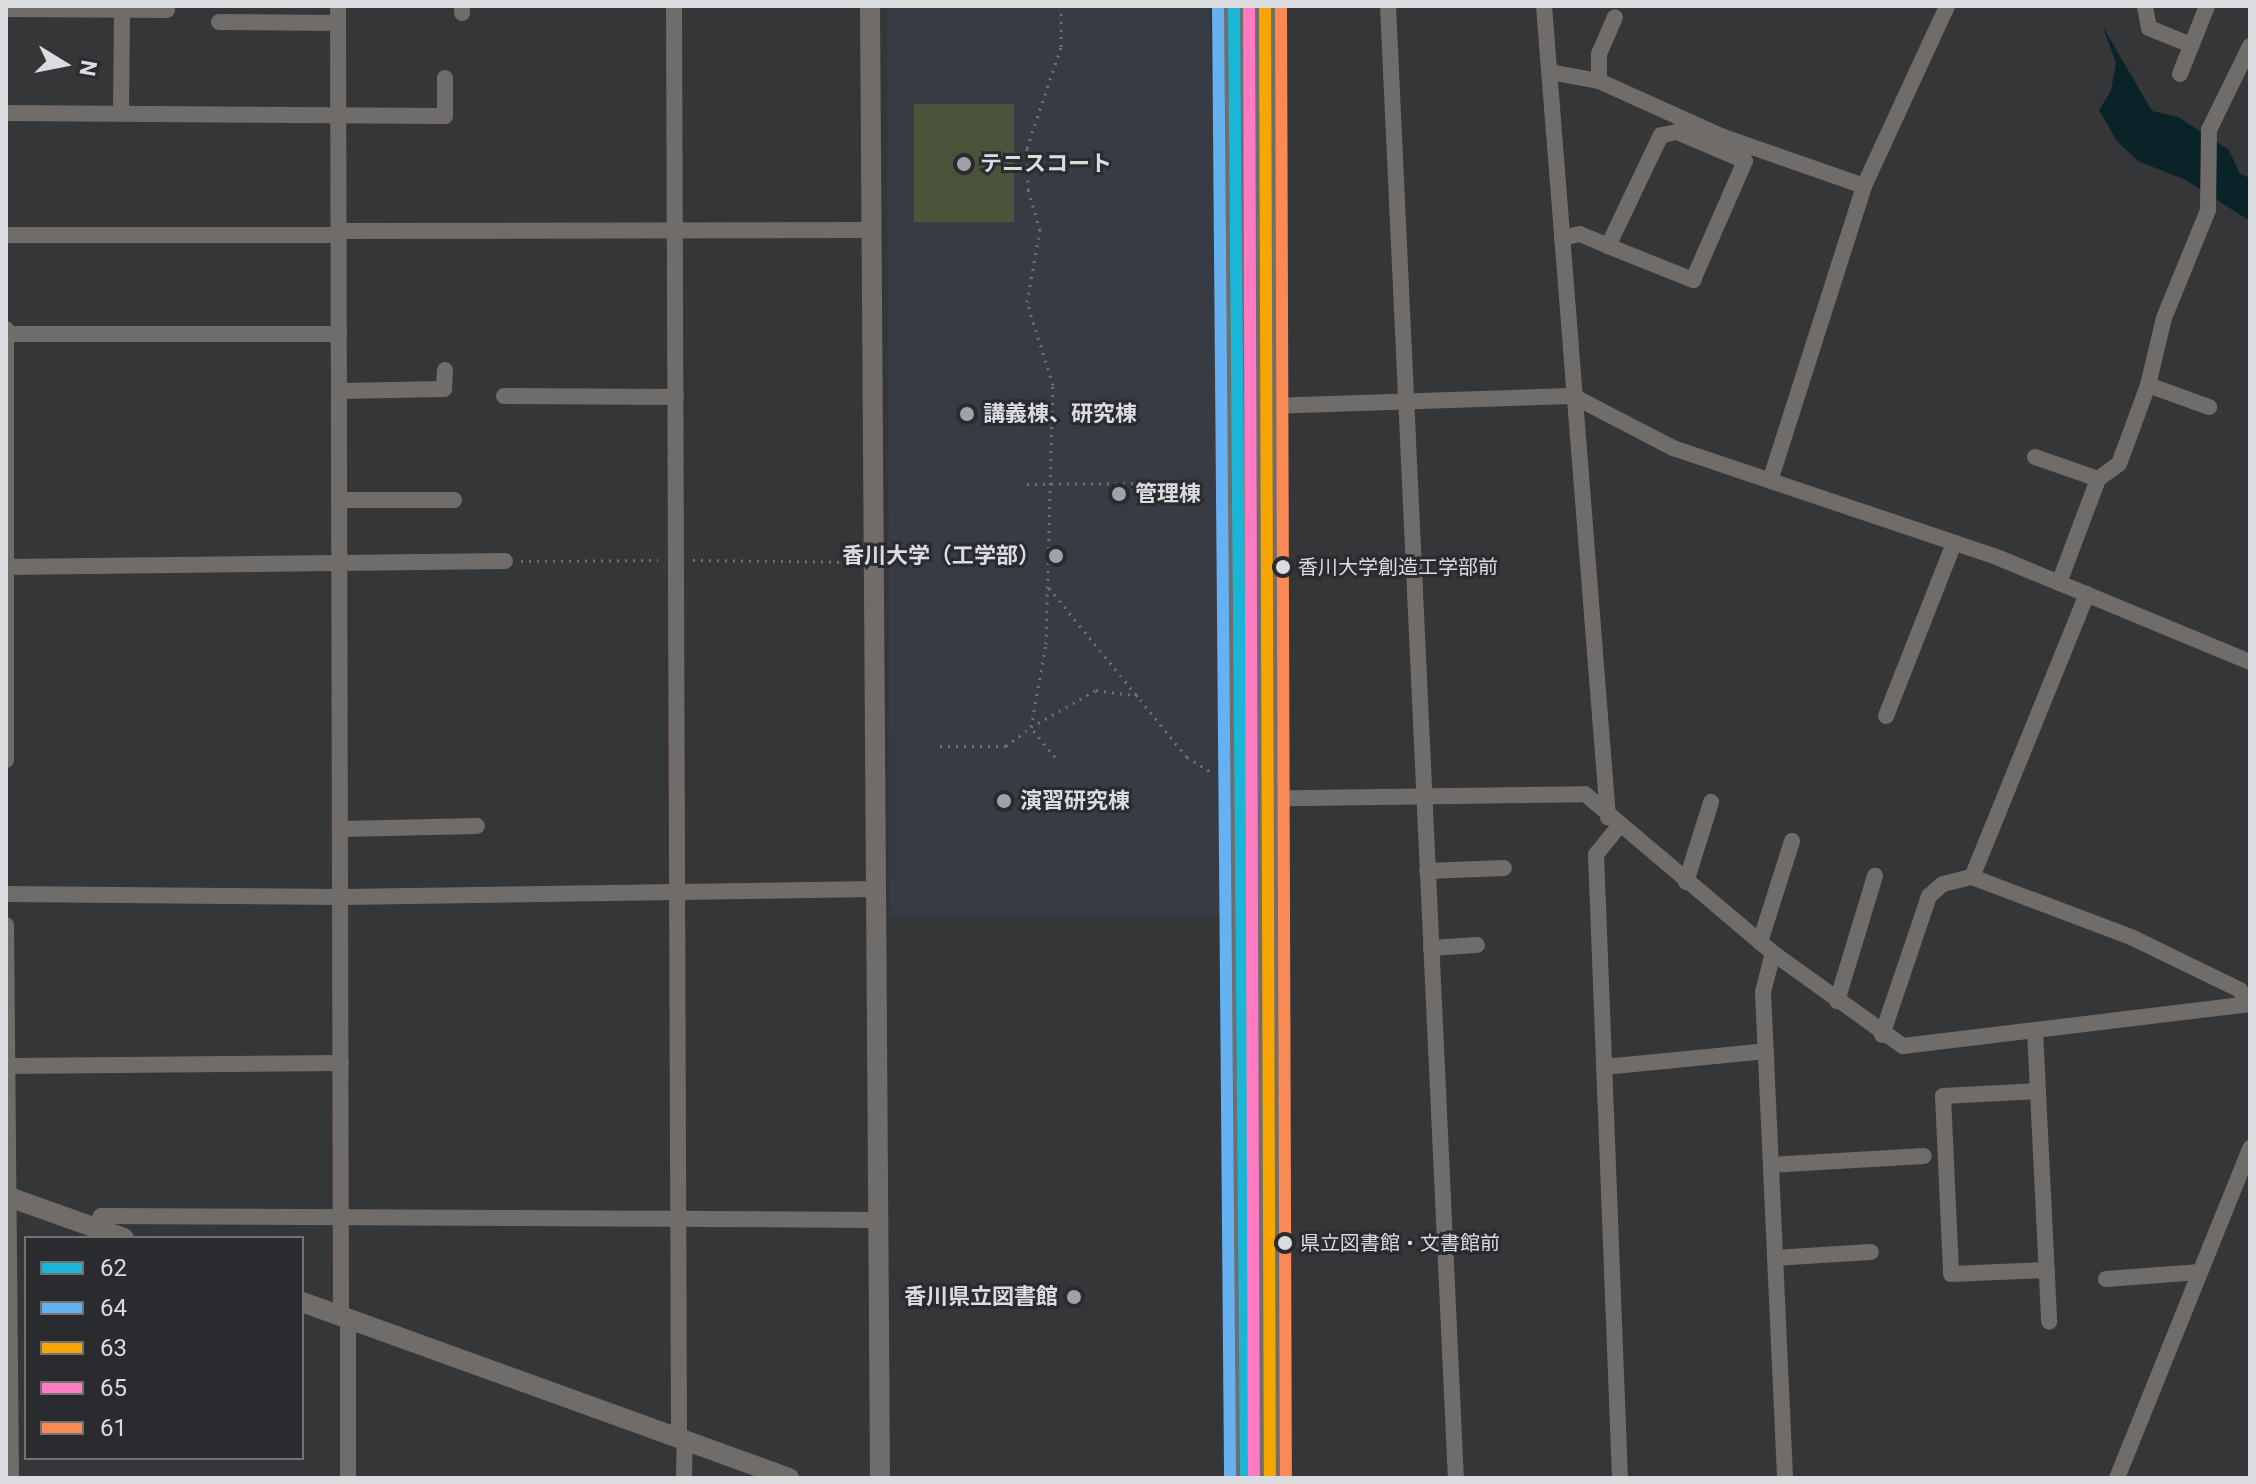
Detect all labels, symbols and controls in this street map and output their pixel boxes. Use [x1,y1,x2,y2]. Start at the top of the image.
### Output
north arrow [24,24,104,104]
text: N [74,58,102,78]
place label: テニスコート [980,151,1112,177]
marker: テニスコート [955,155,973,173]
place label: 講義棟、研究棟 [983,401,1137,427]
marker: 講義棟、研究棟 [958,405,976,423]
place label: 管理棟 [1135,481,1201,507]
marker: 管理棟 [1110,485,1128,503]
place label: 香川大学（工学部） [842,543,1040,569]
marker: 香川大学（工学部） [1047,547,1065,565]
place label: 香川大学創造工学部前 [1298,555,1498,579]
marker: 香川大学創造工学部前 [1275,559,1291,575]
place label: 演習研究棟 [1020,788,1130,814]
marker: 演習研究棟 [995,792,1013,810]
place label: 県立図書館・文書館前 [1300,1231,1500,1255]
marker: 県立図書館・文書館前 [1277,1235,1293,1251]
legend [24,1236,304,1460]
text: 62 [100,1254,127,1282]
place label: 香川県立図書館 [904,1284,1058,1310]
marker: 香川県立図書館 [1065,1288,1083,1306]
text: 64 [100,1294,127,1322]
text: 63 [100,1334,127,1362]
text: 65 [100,1374,127,1402]
text: 61 [100,1414,127,1442]

